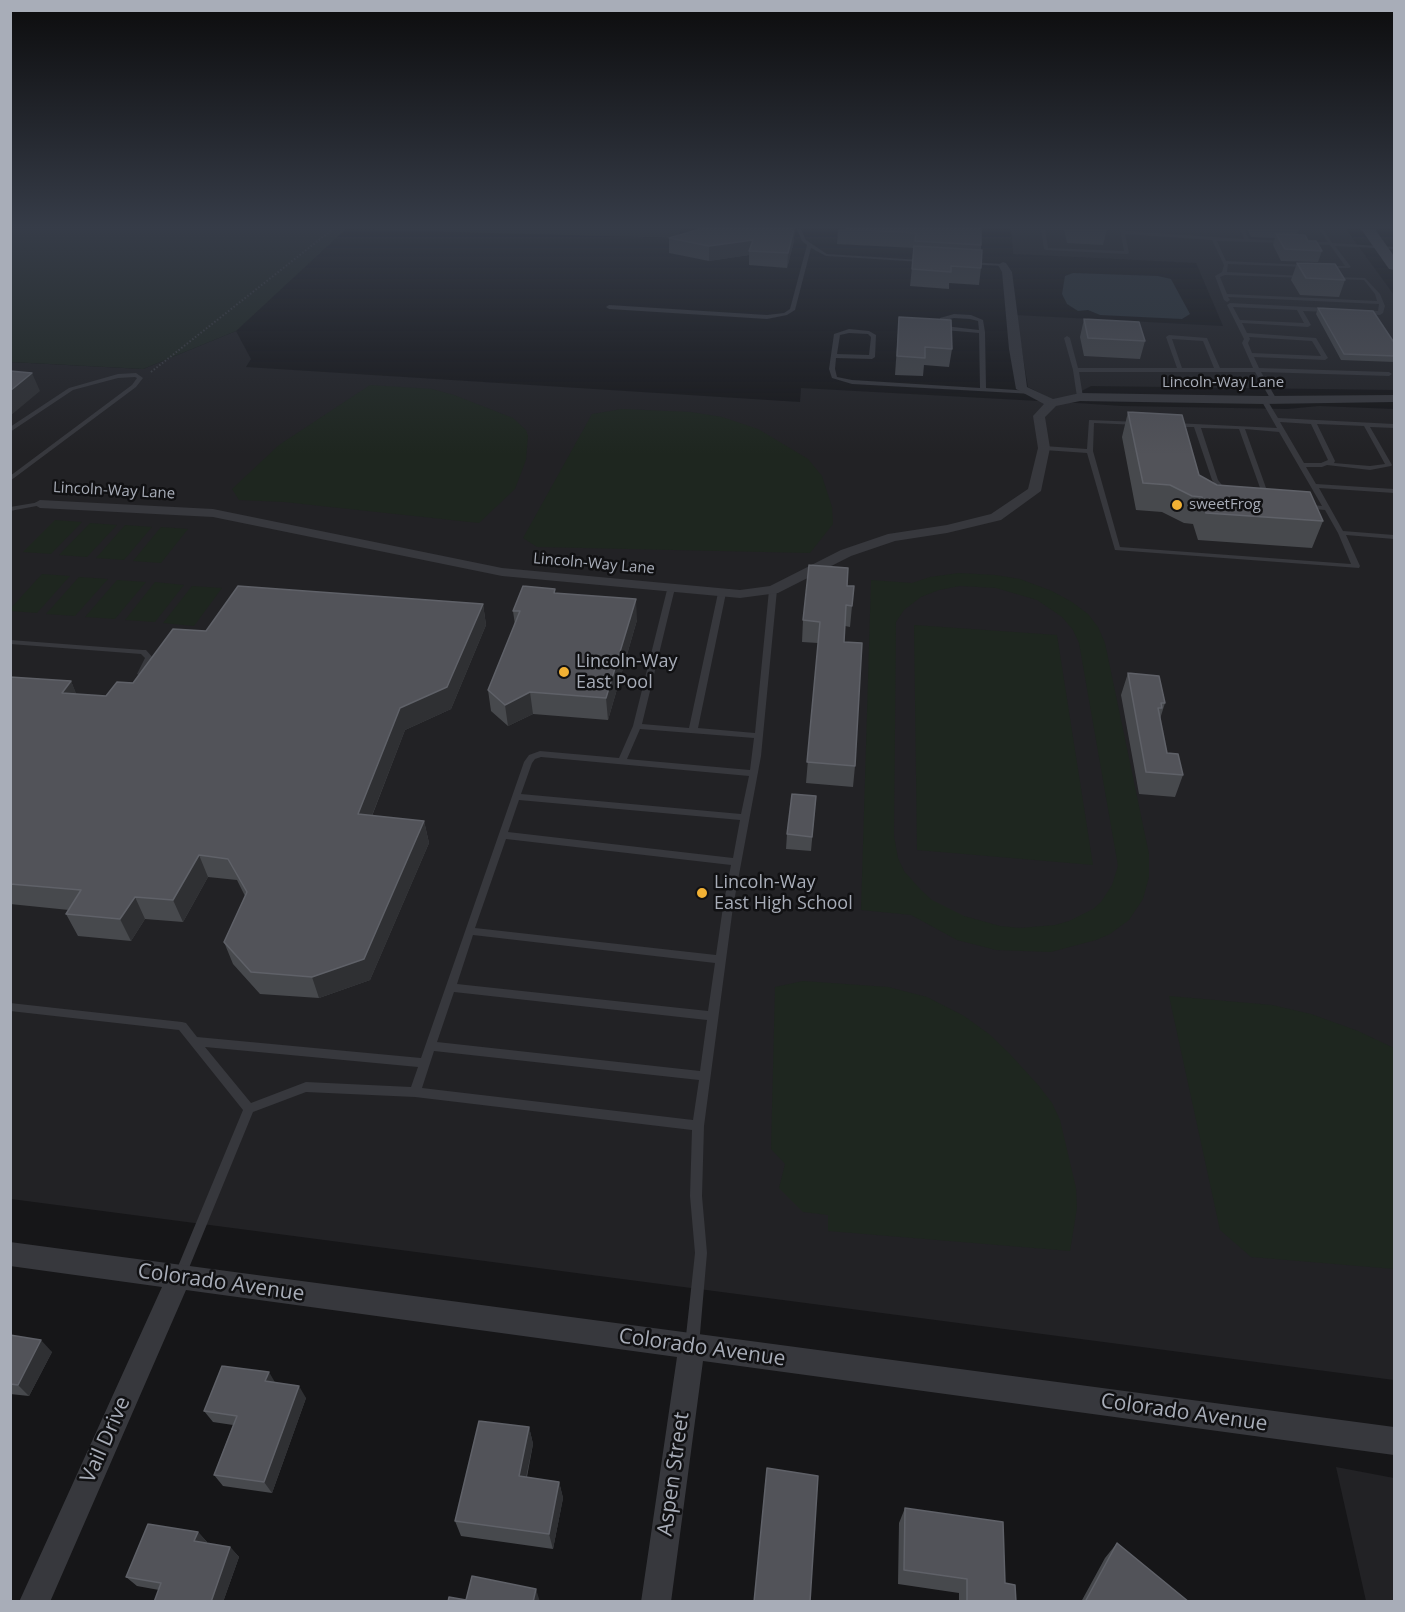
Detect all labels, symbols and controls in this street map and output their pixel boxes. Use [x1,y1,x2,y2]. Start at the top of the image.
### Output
street label: Lincoln-Way Lane [1162,374,1284,392]
street label: Lincoln-Way Lane [53,479,175,503]
place label: sweetFrog [1189,496,1261,514]
marker: sweetFrog [1170,498,1184,512]
street label: Lincoln-Way Lane [532,550,656,578]
place label: Lincoln-Way East Pool [576,651,677,694]
marker: Lincoln-Way East Pool [557,665,571,679]
place label: Lincoln-Way East High School [714,872,853,914]
marker: Lincoln-Way East High School [695,886,709,900]
street label: Colorado Avenue [136,1259,306,1307]
street label: Colorado Avenue [617,1324,787,1372]
street label: Colorado Avenue [1099,1389,1269,1437]
street label: Vail Drive [76,1393,136,1487]
street label: Aspen Street [653,1410,695,1538]

